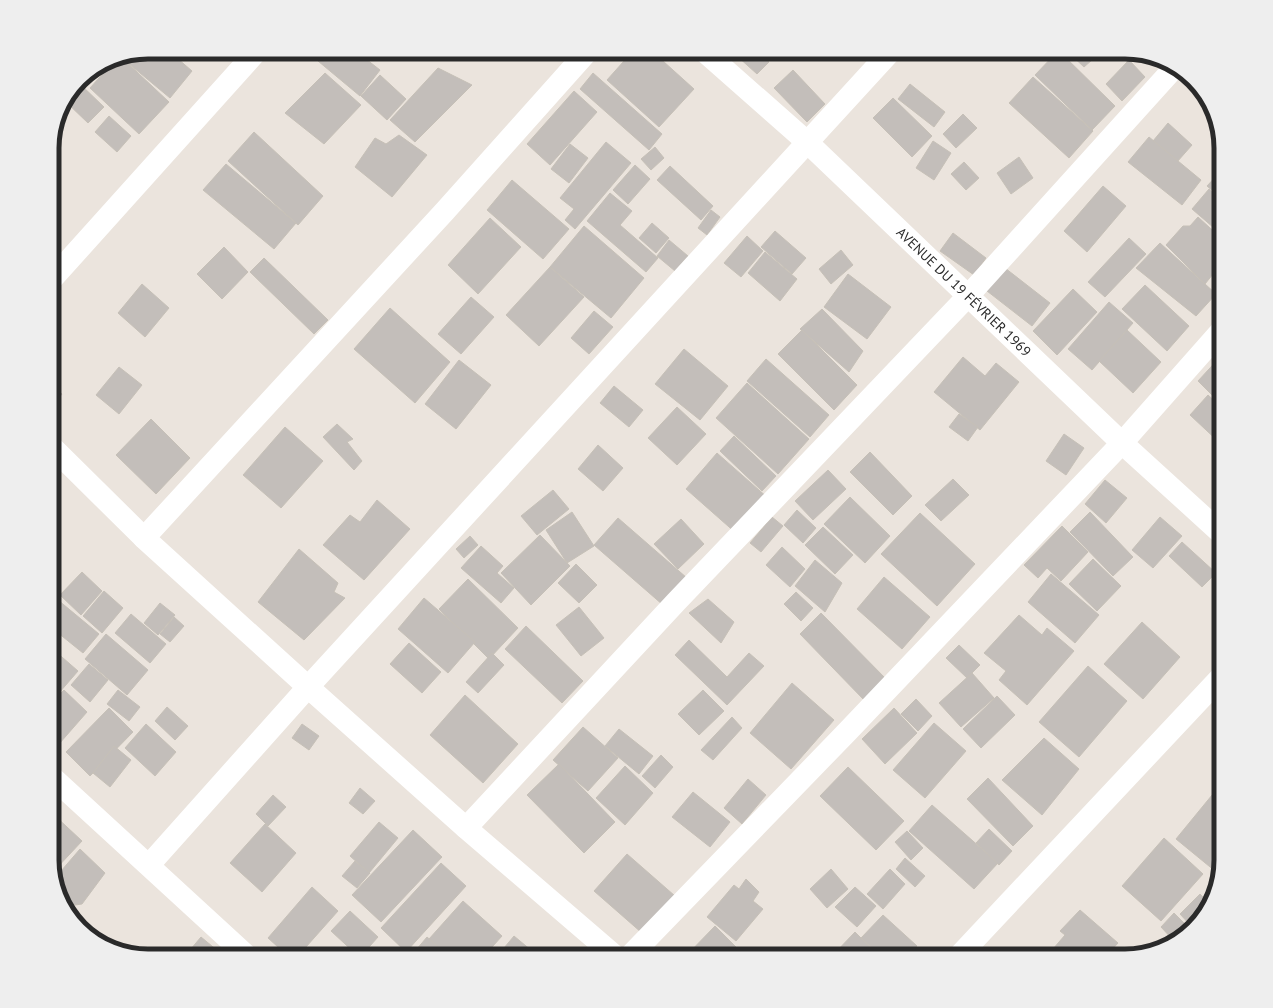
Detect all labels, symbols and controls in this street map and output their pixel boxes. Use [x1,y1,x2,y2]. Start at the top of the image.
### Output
street label: AVENUE DU 19 FÉVRIER 1969 [893,223,1035,360]

